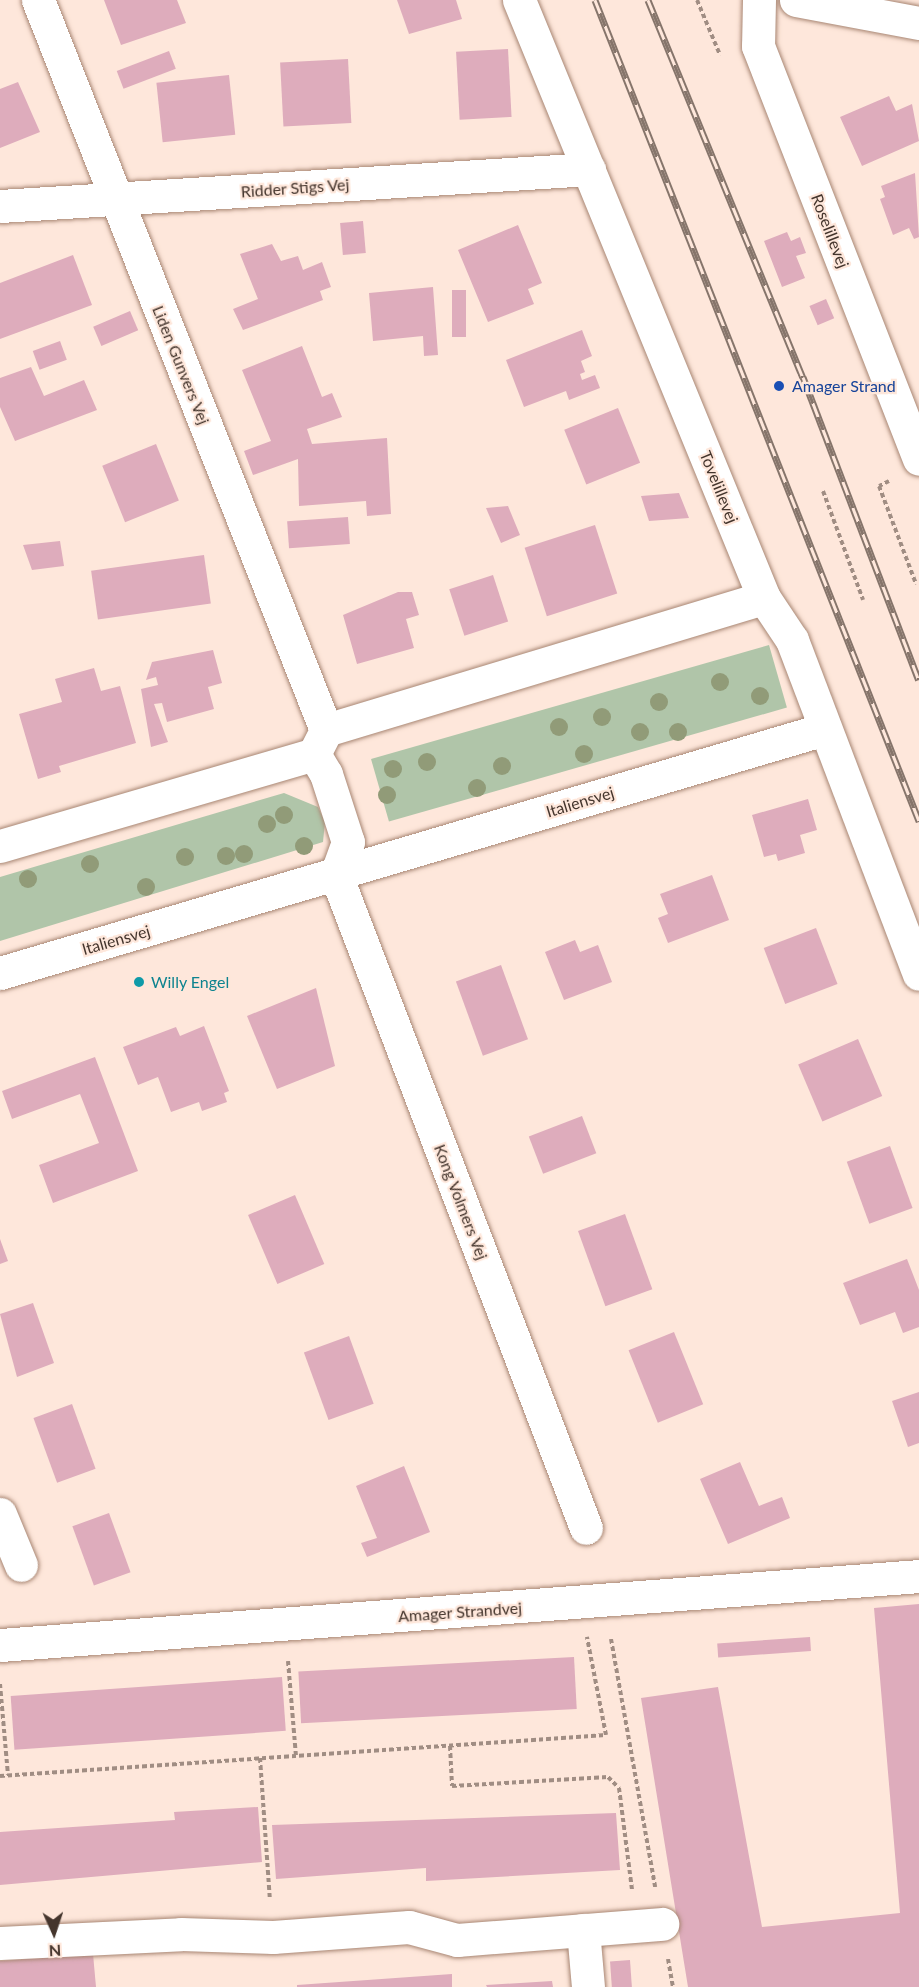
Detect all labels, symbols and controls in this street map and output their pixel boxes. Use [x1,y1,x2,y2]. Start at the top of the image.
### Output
street label: Ridder Stigs Vej [240,175,350,201]
street label: Roselillevej [807,191,853,271]
street label: Liden Gunvers Vej [148,303,214,427]
place label: Amager Strand [792,376,896,396]
marker: Amager Strand [770,377,788,395]
street label: Tovelillevej [696,448,742,526]
street label: Italiensvej [544,783,616,821]
street label: Italiensvej [80,921,152,959]
place label: Willy Engel [151,972,230,992]
marker: Willy Engel [132,975,146,989]
street label: Kong Volmers Vej [430,1141,492,1263]
street label: Amager Strandvej [397,1598,523,1626]
north arrow [24,1903,84,1963]
text: N [48,1942,62,1961]

